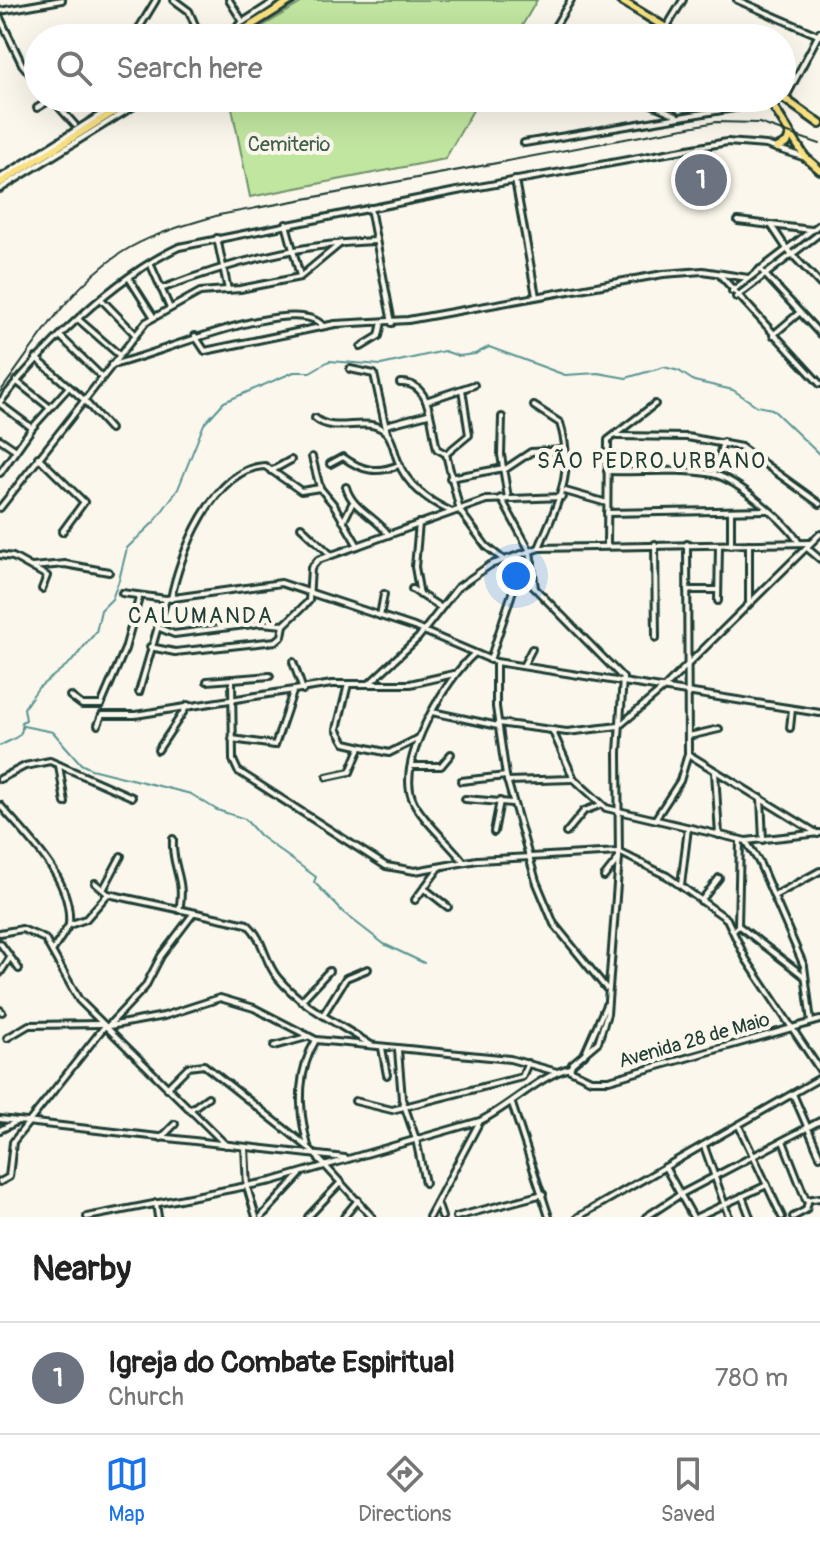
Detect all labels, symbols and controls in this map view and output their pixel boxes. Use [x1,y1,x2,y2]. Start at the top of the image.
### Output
search box [24,24,796,112]
icon: search [52,46,96,90]
text: Search here [116,50,263,87]
park label: Cemiterio [248,132,331,157]
pin: 1 [675,150,727,210]
district label: SÃO PEDRO URBANO [537,447,767,475]
your location [496,556,536,596]
district label: CALUMANDA [128,602,274,630]
street label: Avenida 28 de Maio [615,1006,773,1074]
text: Nearby [32,1248,131,1291]
text: Igreja do Combate Espiritual [108,1344,455,1381]
text: 1 [53,1362,63,1394]
text: 780 m [715,1362,788,1394]
text: Church [108,1381,184,1413]
tab: Map [105,1452,149,1528]
tab: Directions [358,1452,451,1528]
tab: Saved [661,1452,715,1528]

